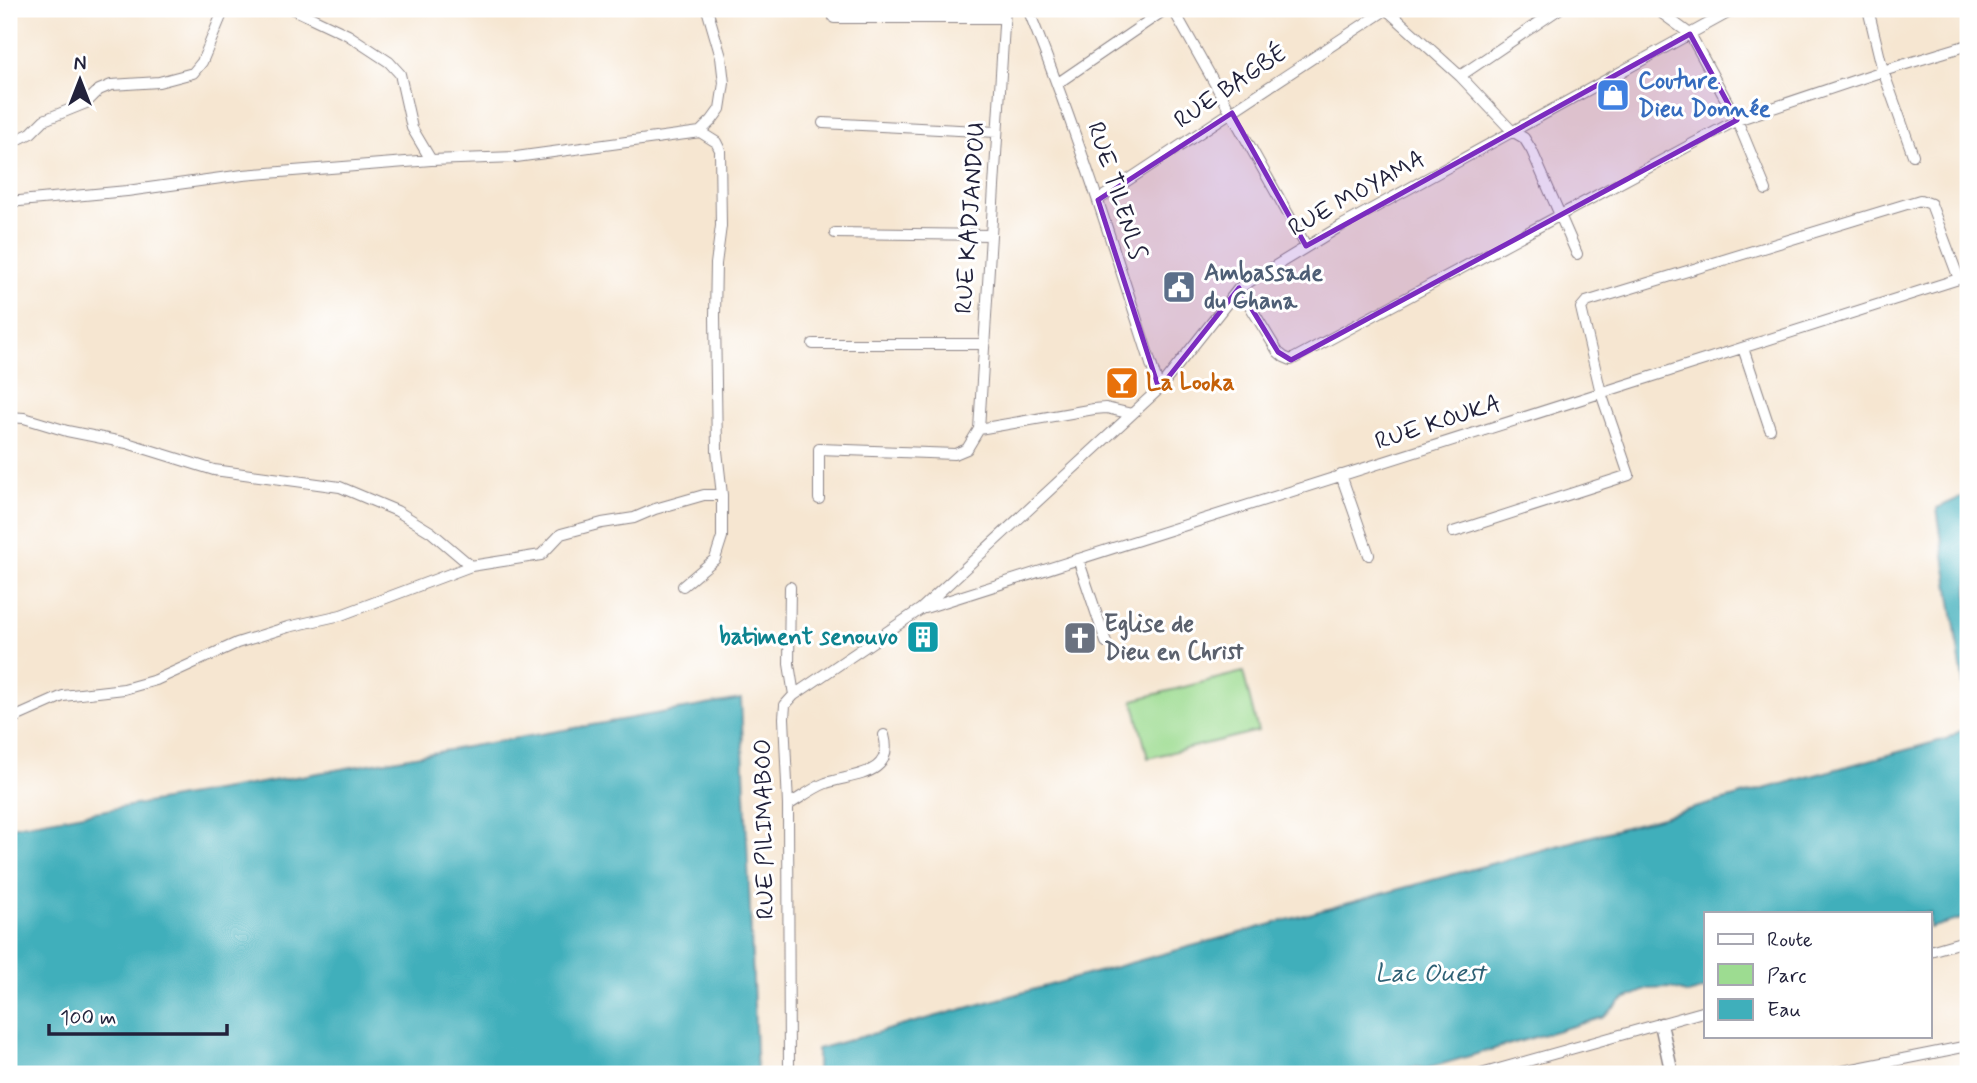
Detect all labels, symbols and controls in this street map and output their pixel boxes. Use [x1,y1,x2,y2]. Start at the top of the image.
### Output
street label: RUE BAGBÉ [1167,36,1294,136]
north arrow [46,46,116,116]
text: N [74,52,86,77]
place label: Couture Dieu Donnée [1638,66,1771,125]
shop icon: Couture Dieu Donnée [1594,76,1632,114]
street label: RUE TILENLS [1079,118,1153,264]
street label: RUE KADJANDOU [949,121,993,315]
street label: RUE MOYAMA [1283,144,1431,244]
place label: Ambassade du Ghana [1204,258,1323,317]
public building icon: Ambassade du Ghana [1160,268,1198,306]
bar icon: La Looka [1103,364,1141,402]
place label: La Looka [1146,368,1235,399]
street label: RUE KOUKA [1371,388,1505,458]
place label: Eglise de Dieu en Christ [1104,609,1244,668]
building icon: batiment senouvo [904,618,942,656]
church icon: Eglise de Dieu en Christ [1061,619,1099,657]
place label: batiment senouvo [719,622,898,653]
street label: RUE PILIMABOO [748,738,782,920]
legend [1704,912,1932,1038]
text: Route [1767,926,1813,954]
water label: Lac Ouest [1375,957,1488,991]
text: Parc [1767,962,1807,990]
scale bar [49,992,228,1036]
text: Eau [1767,996,1801,1024]
text: 100 m [60,1004,116,1032]

